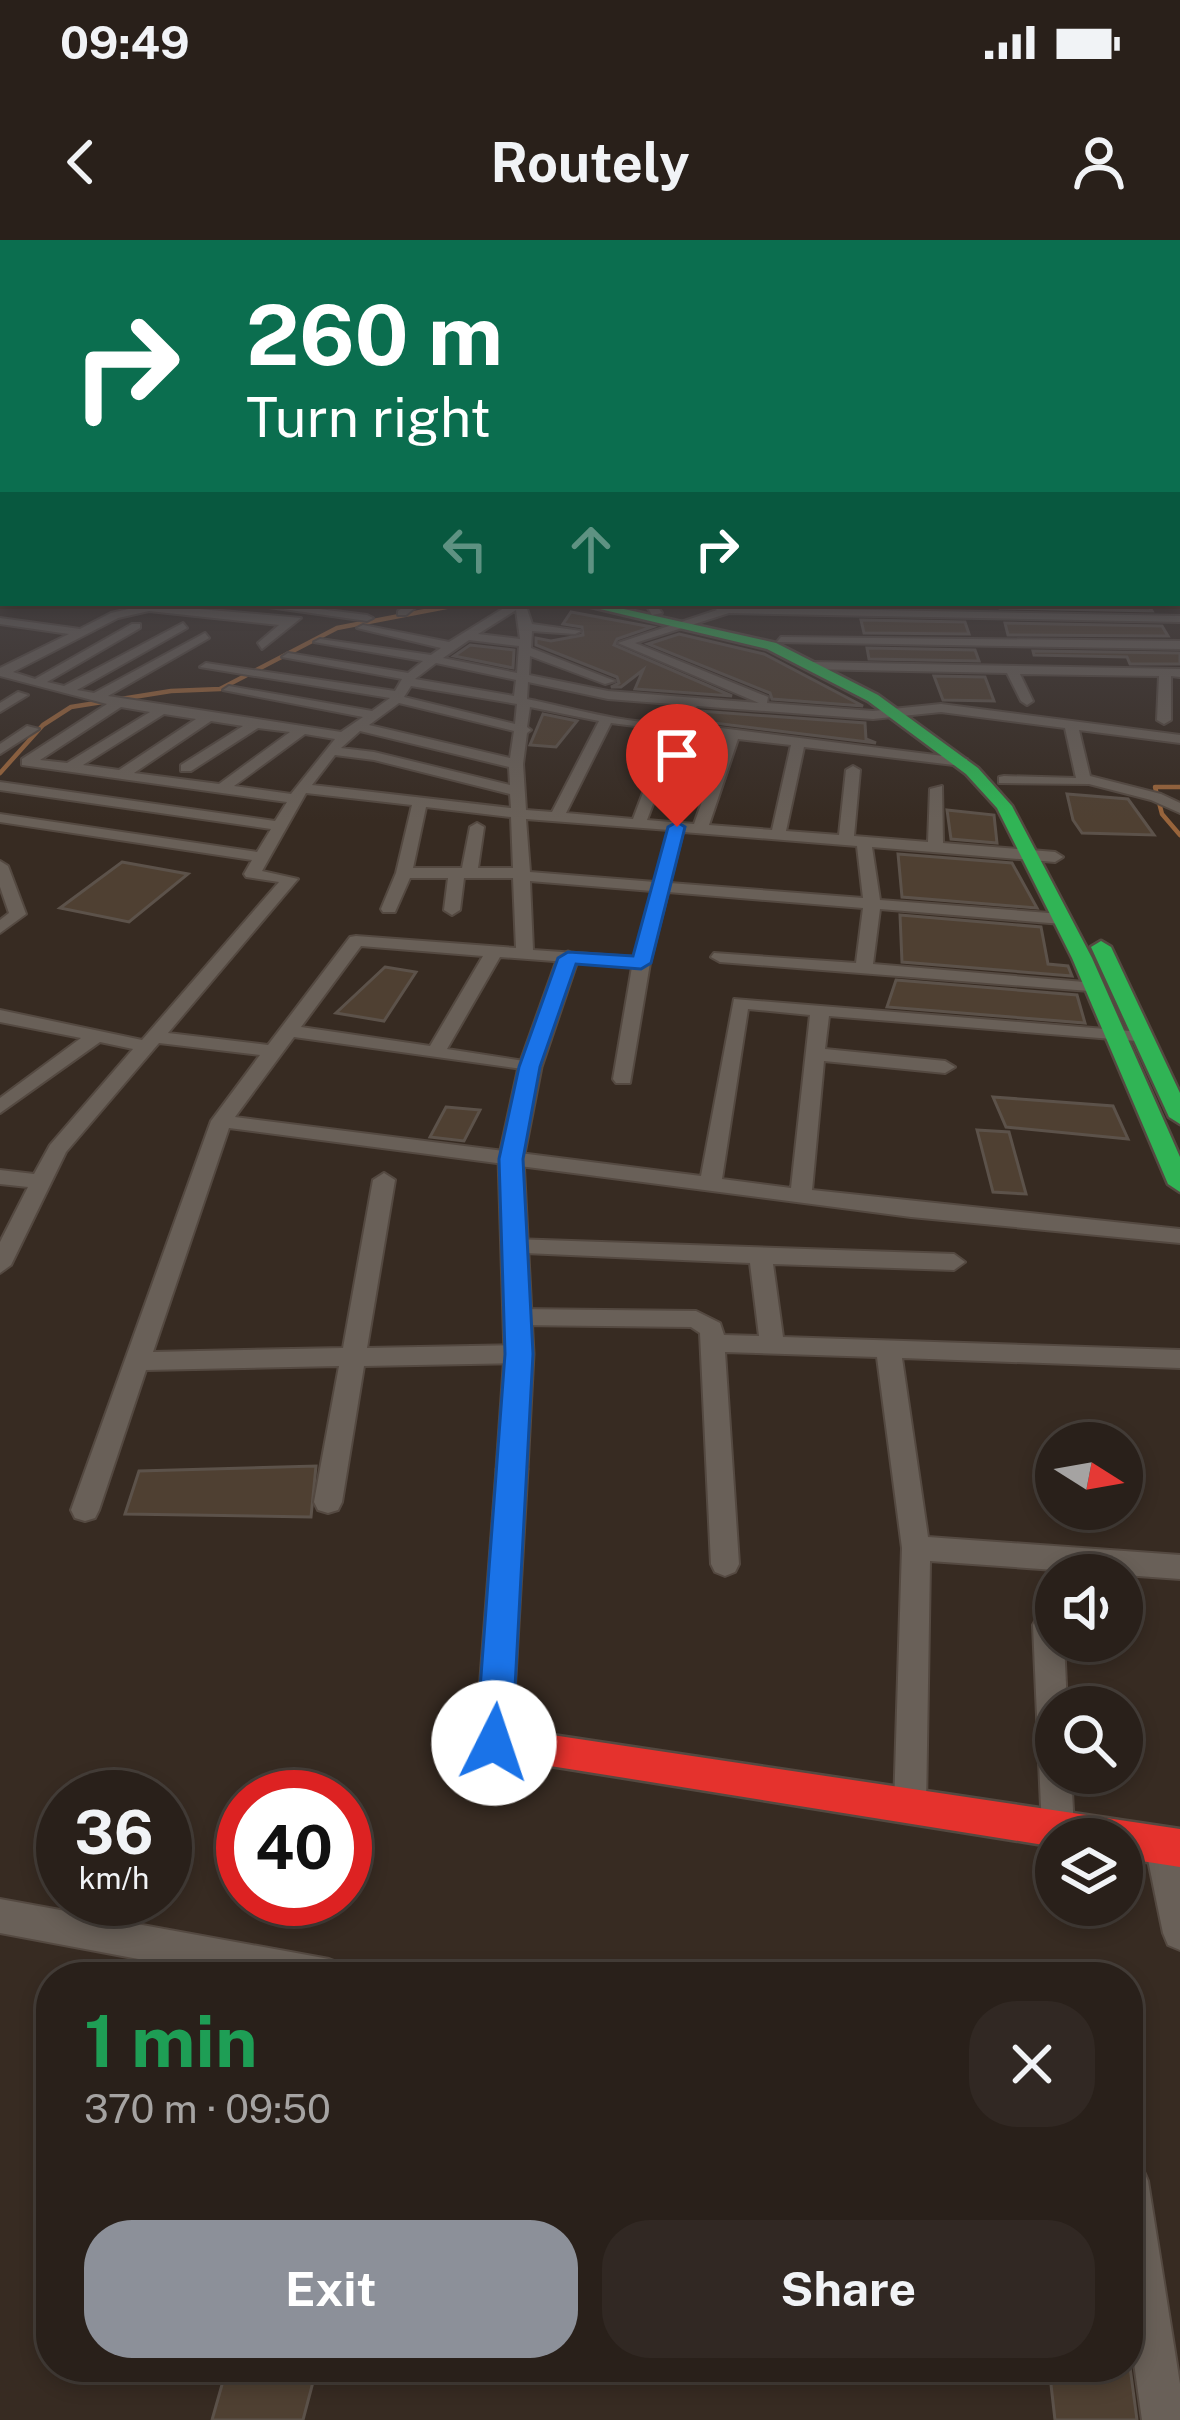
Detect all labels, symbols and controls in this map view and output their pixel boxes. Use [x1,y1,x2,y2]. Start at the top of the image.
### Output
text: 09:49 [60,16,190,69]
icon: back [48,129,114,195]
icon: person [1066,129,1132,195]
text: Routely [490,131,690,194]
text: 260 m [246,285,503,384]
icon: right [48,288,204,444]
text: Turn right [246,386,491,449]
icon: left [432,516,498,582]
icon: ahead [558,516,624,582]
icon: right [684,516,750,582]
pin [626,704,728,827]
icon: arrive [644,722,710,788]
north arrow [1035,1422,1143,1530]
map controls [1035,1422,1143,1926]
button: sound [1035,1554,1143,1662]
position arrow [431,1680,557,1806]
button: search [1035,1686,1143,1794]
speed limit sign: 40 [216,1770,372,1926]
text: 36 [74,1797,154,1868]
button: layers [1035,1818,1143,1926]
text: km/h [79,1860,149,1896]
text: 1 min [84,1999,258,2083]
button: close [969,2001,1095,2127]
text: 370 m · 09:50 [84,2086,331,2132]
button: Exit [84,2220,578,2358]
button: Share [602,2220,1095,2358]

